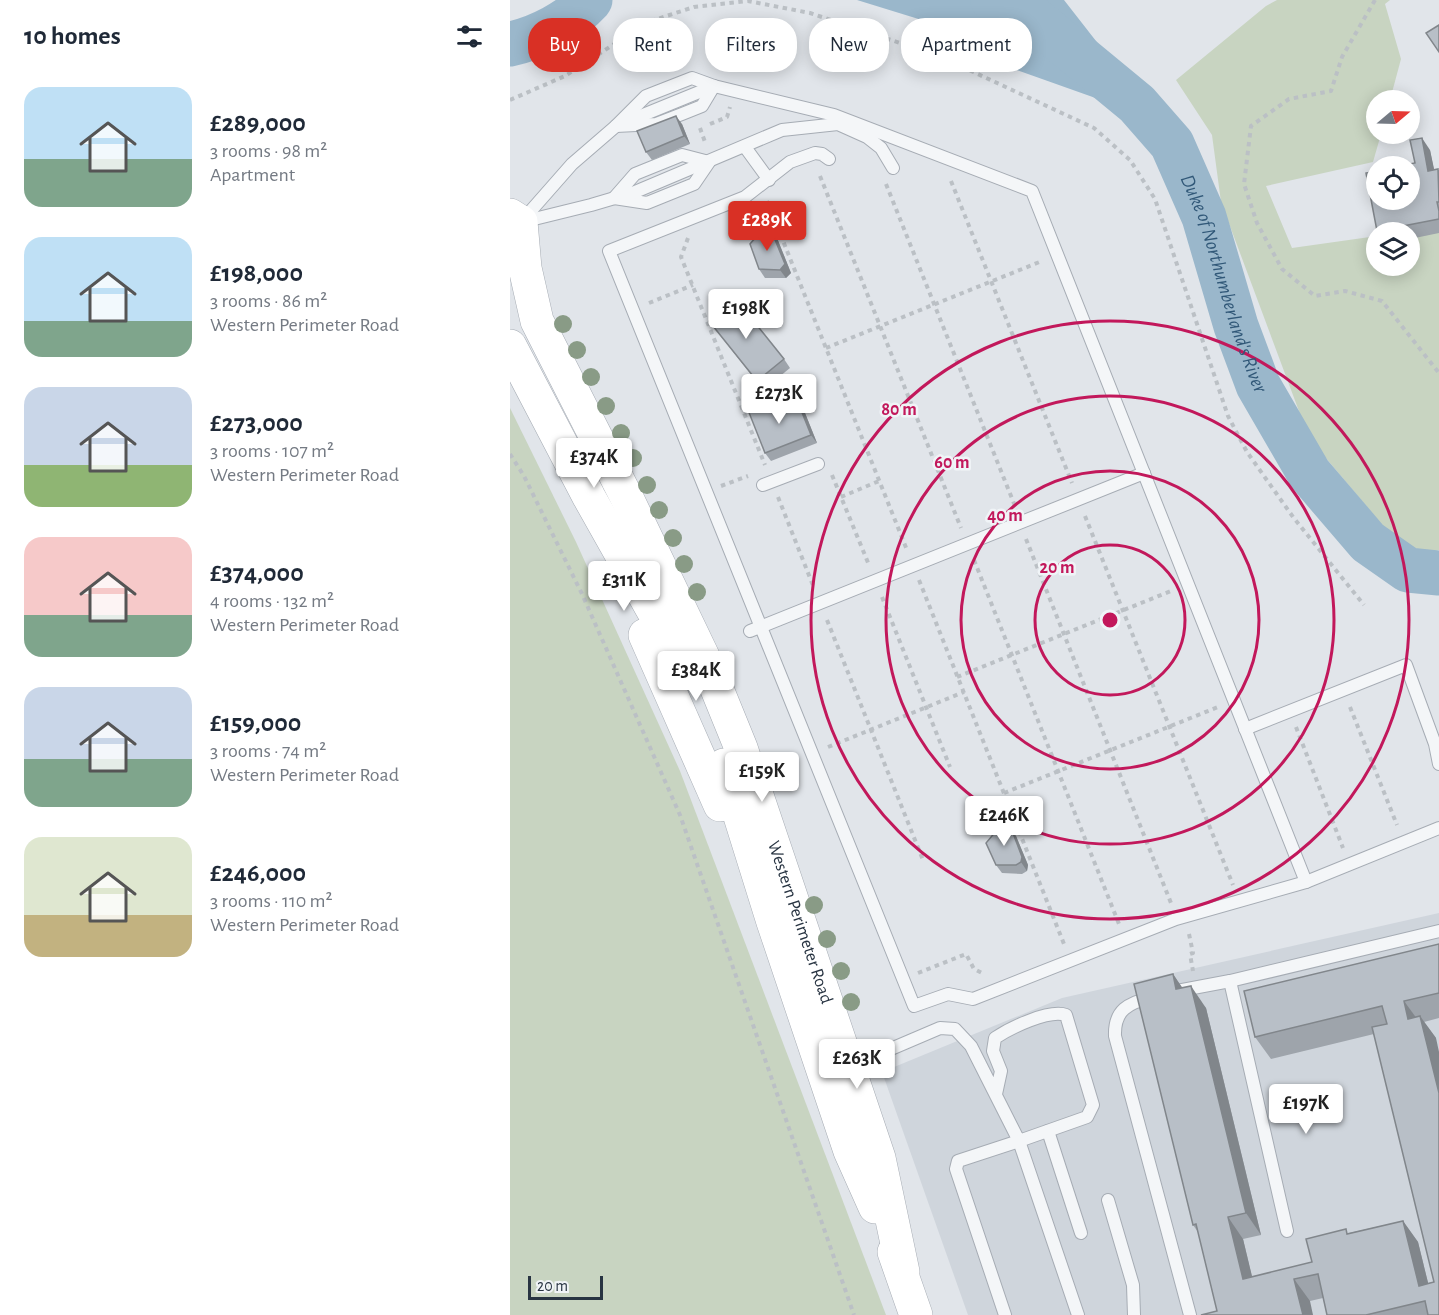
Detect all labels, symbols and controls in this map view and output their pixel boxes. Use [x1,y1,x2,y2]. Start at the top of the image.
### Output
chip: Buy [528,18,601,72]
chip: Rent [613,18,693,72]
chip: Filters [705,18,797,72]
chip: New [809,18,889,72]
chip: Apartment [901,18,1032,72]
icon: filters [453,20,486,53]
text: 10 homes [24,23,121,49]
north arrow [1366,90,1420,144]
map controls [1366,90,1420,276]
text: £289,000 [210,110,306,136]
icon: home [72,111,144,183]
text: 3 rooms · 98 m² [210,141,327,161]
button: locate [1366,156,1420,210]
text: Apartment [210,165,295,185]
water label: Duke of Northumberland's River [1177,172,1271,397]
pin: £289K [725,201,809,252]
text: £289K [742,210,792,230]
button: layers [1366,222,1420,276]
text: £198,000 [210,260,303,286]
icon: home [72,261,144,333]
pin: £198K [704,289,788,340]
text: 3 rooms · 86 m² [210,291,327,311]
text: £198K [722,298,770,318]
text: Western Perimeter Road [210,315,399,335]
pin: £273K [737,374,821,425]
text: £273K [755,383,803,403]
text: 80 m [881,401,917,419]
text: £273,000 [210,410,303,436]
icon: home [72,411,144,483]
pin: £374K [552,438,636,489]
text: 3 rooms · 107 m² [210,441,334,461]
text: £374K [570,447,618,467]
text: 60 m [934,454,970,472]
text: Western Perimeter Road [210,465,399,485]
text: 40 m [987,507,1023,525]
text: 20 m [1039,559,1075,577]
text: £374,000 [210,560,304,586]
icon: home [72,561,144,633]
pin: £311K [582,561,666,612]
text: £311K [602,570,646,590]
text: 4 rooms · 132 m² [210,591,334,611]
centre of rings [1100,610,1120,630]
text: Western Perimeter Road [210,615,399,635]
pin: £384K [654,651,738,702]
text: £384K [671,660,721,680]
text: £159,000 [210,710,301,736]
icon: home [72,711,144,783]
text: 3 rooms · 74 m² [210,741,326,761]
pin: £159K [720,752,804,803]
text: £159K [739,761,785,781]
text: Western Perimeter Road [210,765,399,785]
pin: £246K [962,796,1046,847]
text: £246K [979,805,1029,825]
street label: Western Perimeter Road [764,839,835,1006]
text: £246,000 [210,860,306,886]
icon: home [72,861,144,933]
text: 3 rooms · 110 m² [210,891,333,911]
text: Western Perimeter Road [210,915,399,935]
pin: £263K [815,1039,899,1090]
text: £263K [833,1048,881,1068]
pin: £197K [1264,1084,1348,1135]
text: £197K [1283,1093,1329,1113]
scale bar [528,1273,603,1300]
text: 20 m [537,1278,568,1294]

